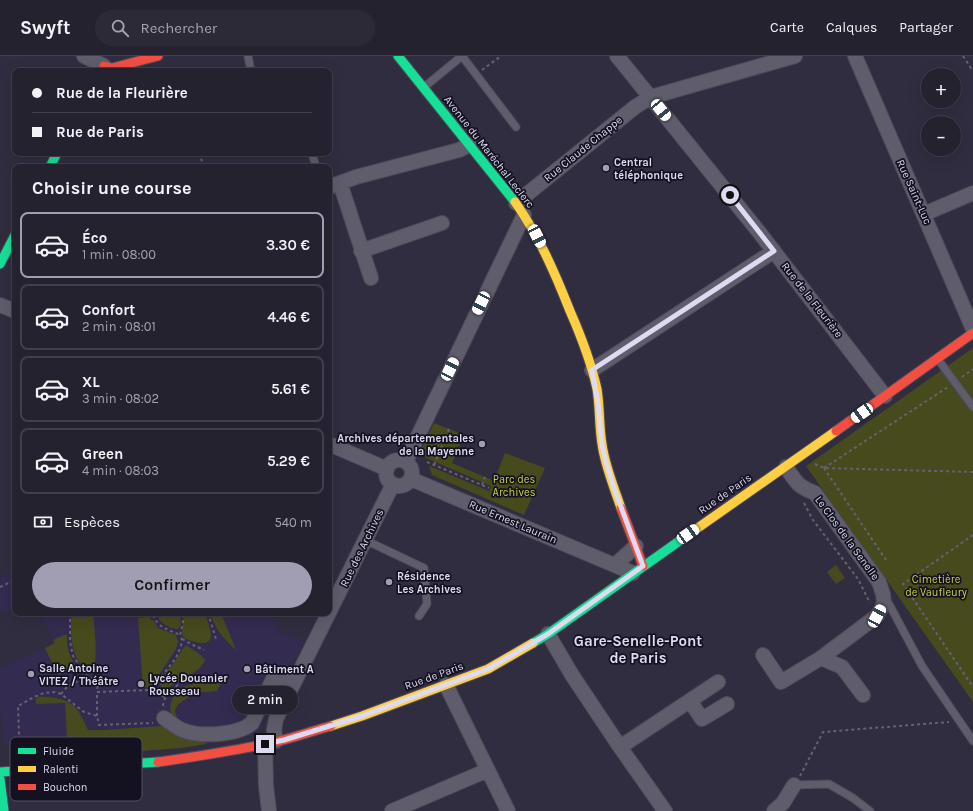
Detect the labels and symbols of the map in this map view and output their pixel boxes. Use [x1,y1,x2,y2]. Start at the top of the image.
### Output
street label: Avenue du Maréchal Leclerc [441,93,537,211]
car [649,97,673,123]
street label: Rue Claude Chappe [541,113,625,185]
place label: Central téléphonique [614,156,683,182]
street label: Rue Saint-Luc [894,158,934,227]
marker: Central téléphonique [601,163,611,173]
route start [721,186,739,204]
car [526,223,548,249]
street label: Rue de la Fleurière [779,260,846,340]
car [470,290,492,316]
car [439,356,461,382]
car [849,401,875,425]
place label: Archives départementales de la Mayenne [337,432,474,458]
marker: Archives départementales de la Mayenne [477,439,487,449]
street label: Rue de Paris [696,471,754,517]
park label: Parc des Archives [493,473,536,499]
street label: Le Clos de la Senelle [812,494,882,583]
street label: Rue Ernest Laurain [467,498,559,546]
street label: Rue des Archives [338,507,387,589]
car [675,522,701,546]
place label: Résidence Les Archives [397,570,462,596]
park label: Cimetière de Vaufleury [905,573,967,599]
marker: Résidence Les Archives [384,577,394,587]
car [866,603,888,629]
district label: Gare-Senelle-Pont de Paris [574,632,702,667]
street label: Rue de Paris [403,659,465,693]
place label: Salle Antoine VITEZ / Théâtre [39,662,119,688]
place label: Bâtiment A [255,663,314,676]
marker: Bâtiment A [242,664,252,674]
marker: Salle Antoine VITEZ / Théâtre [26,669,36,679]
place label: Lycée Douanier Rousseau [149,672,228,698]
marker: Lycée Douanier Rousseau [136,679,146,689]
callout: 2 min [232,686,298,714]
route end [256,735,274,753]
legend [10,737,142,801]
text: Fluide [43,745,74,758]
text: Ralenti [43,763,79,776]
text: Bouchon [43,781,87,794]

